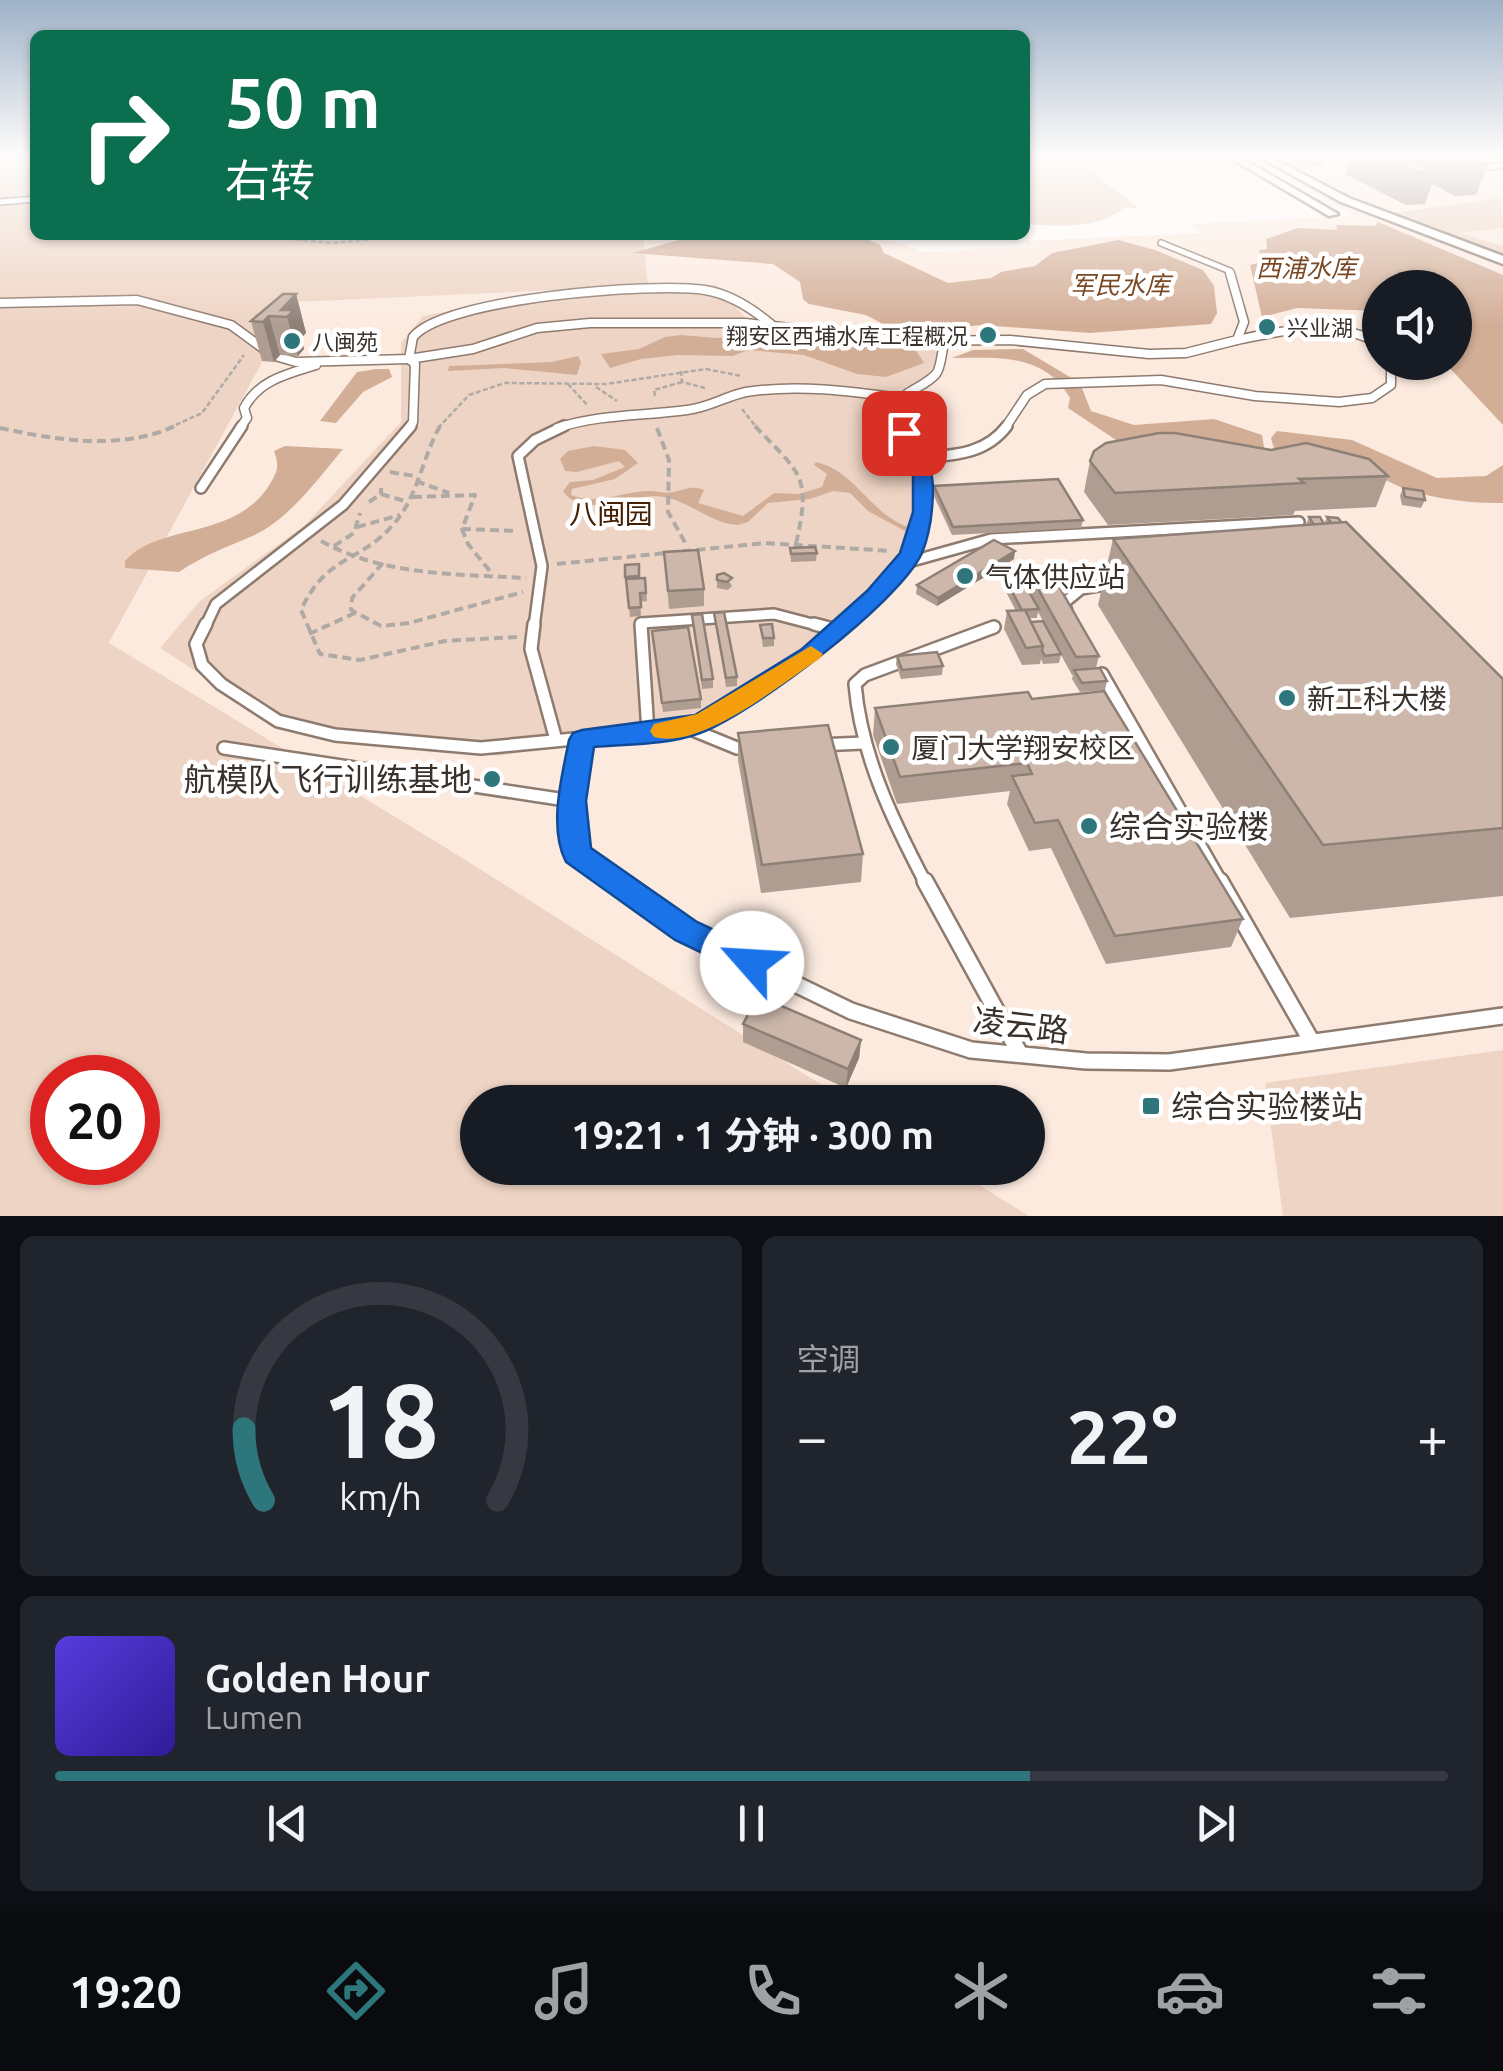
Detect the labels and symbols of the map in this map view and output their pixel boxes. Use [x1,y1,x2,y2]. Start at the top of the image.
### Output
water label: 西浦水库 [1256,254,1360,282]
water label: 军民水库 [1070,271,1174,299]
place label: 兴业湖 [1287,315,1353,340]
marker: 兴业湖 [1256,316,1278,338]
place label: 翔安区西埔水库工程概况 [726,323,968,348]
marker: 翔安区西埔水库工程概况 [977,324,999,346]
place label: 八闽苑 [312,329,378,354]
marker: 八闽苑 [281,330,303,352]
pin [862,391,947,476]
park label: 八闽园 [569,498,653,529]
place label: 气体供应站 [985,561,1125,592]
marker: 气体供应站 [954,565,976,587]
place label: 新工科大楼 [1307,683,1447,714]
marker: 新工科大楼 [1276,687,1298,709]
place label: 厦门大学翔安校区 [911,732,1135,763]
marker: 厦门大学翔安校区 [880,736,902,758]
place label: 航模队飞行训练基地 [184,761,472,797]
marker: 航模队飞行训练基地 [481,768,503,790]
place label: 综合实验楼 [1109,808,1269,844]
marker: 综合实验楼 [1078,815,1100,837]
position arrow [700,911,804,1015]
street label: 凌云路 [971,1001,1071,1049]
speed limit sign: 20 [30,1055,160,1185]
place label: 综合实验楼站 [1171,1088,1363,1124]
marker: 综合实验楼站 [1140,1095,1162,1117]

